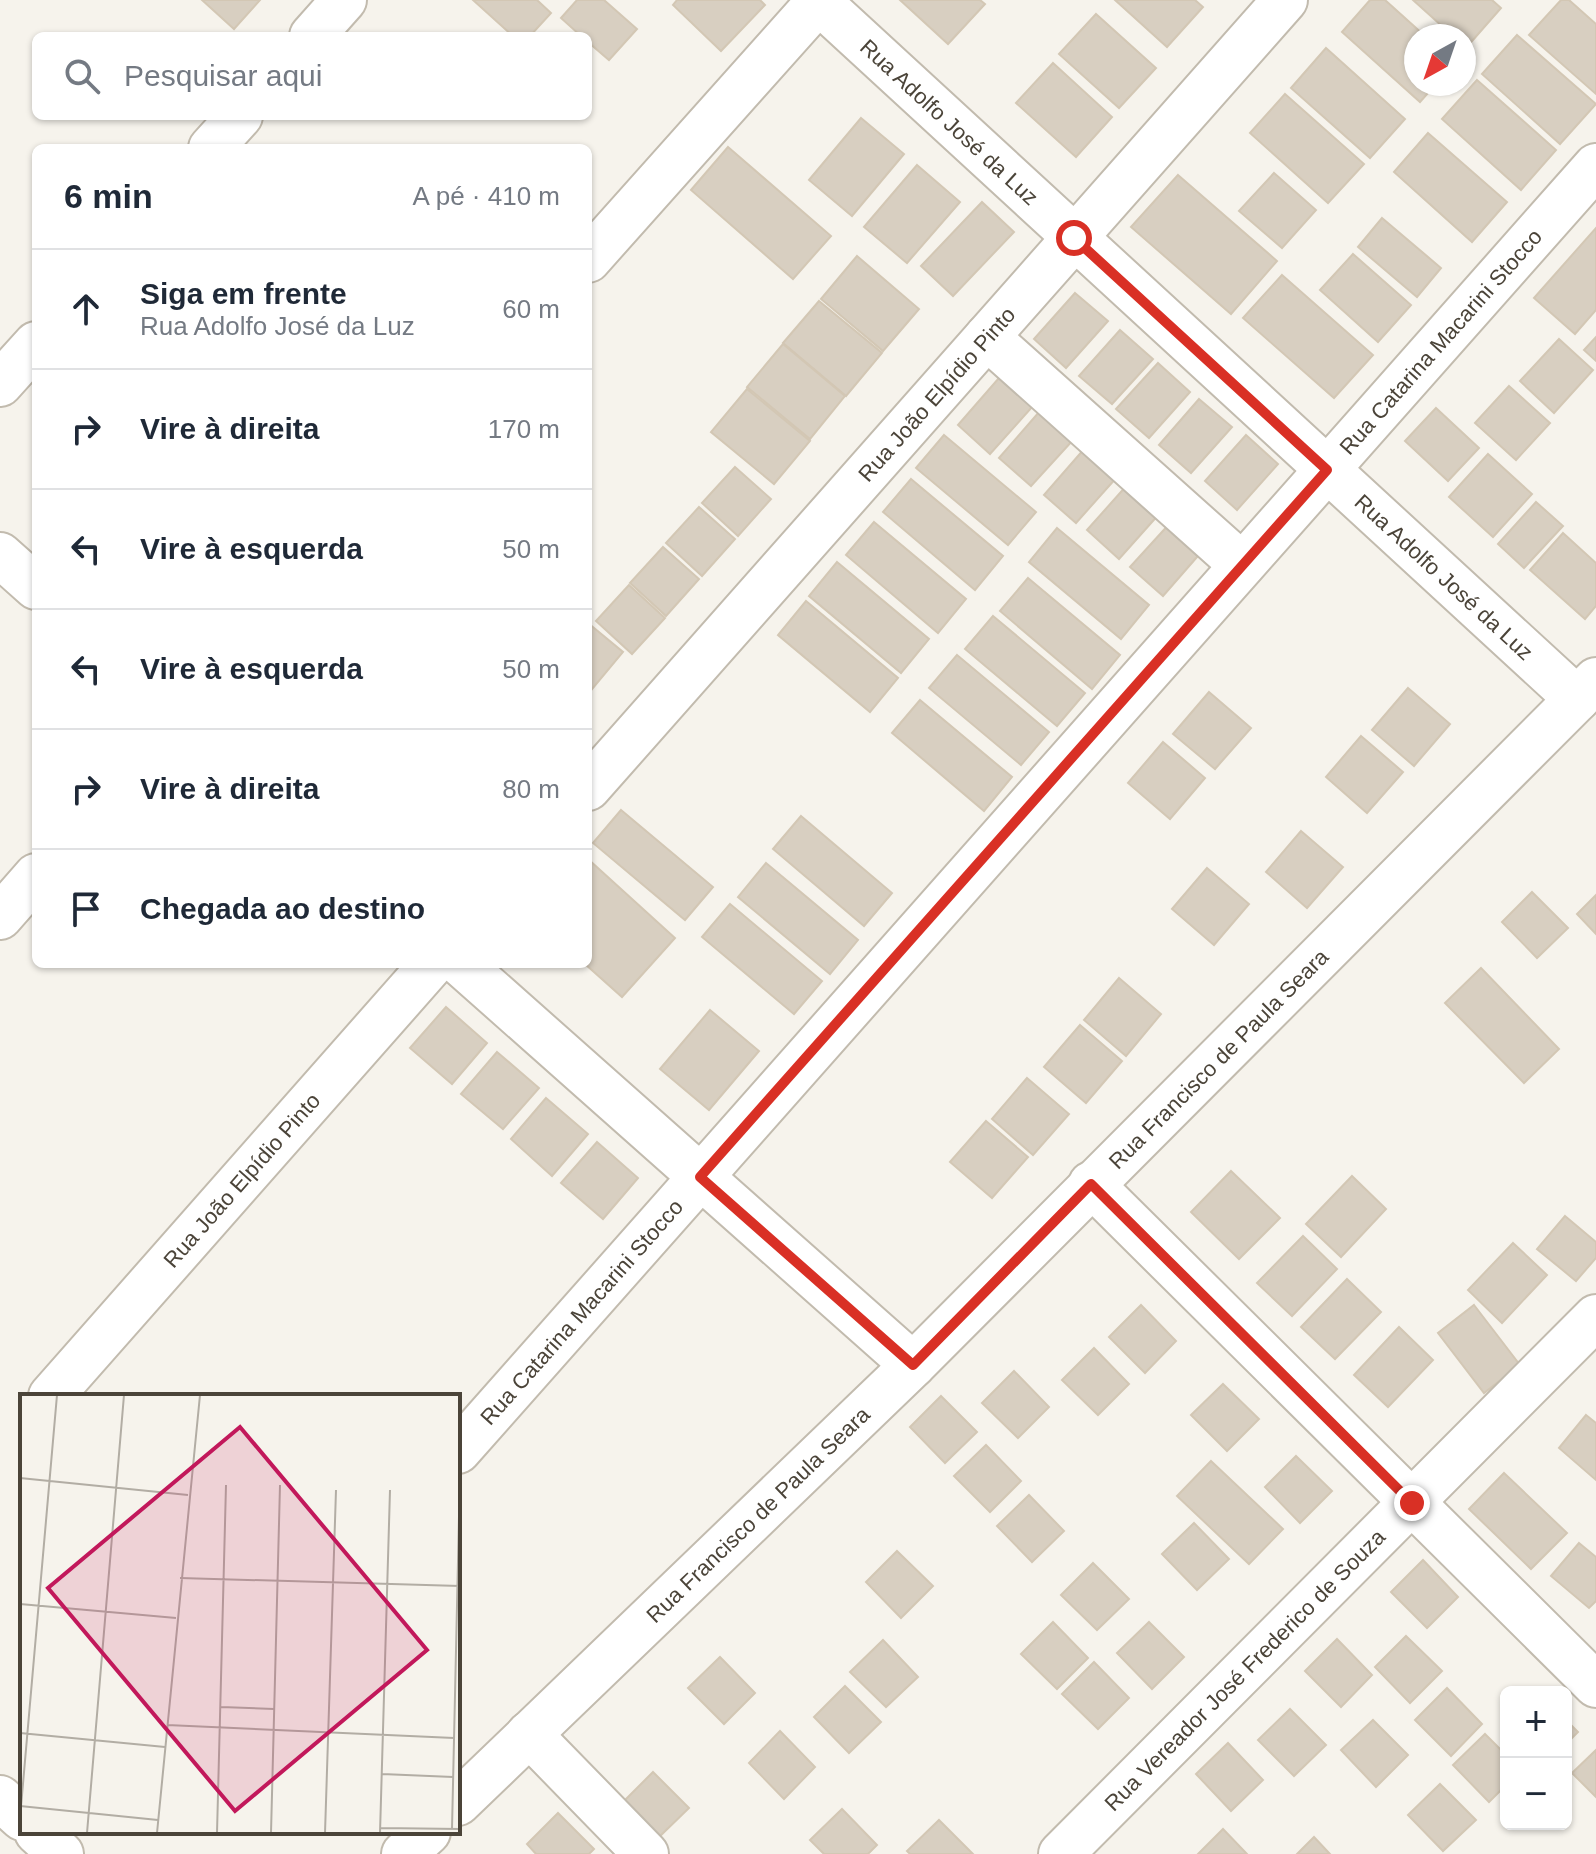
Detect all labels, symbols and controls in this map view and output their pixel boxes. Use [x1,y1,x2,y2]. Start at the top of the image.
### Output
north arrow [1404,24,1476,96]
search box [32,32,592,120]
street label: Rua Adolfo José da Luz [855,34,1044,210]
icon: search [60,54,104,98]
text: Pesquisar aqui [124,59,322,92]
text: 6 min [64,177,153,215]
text: A pé · 410 m [413,181,560,211]
route start [1056,220,1092,256]
street label: Rua Catarina Macarini Stocco [1334,224,1547,459]
text: Siga em frente [140,277,347,310]
icon: ahead [64,287,108,331]
text: 60 m [502,294,560,324]
street label: Rua João Elpídio Pinto [853,302,1020,486]
text: Rua Adolfo José da Luz [140,311,415,341]
icon: right [64,407,108,451]
text: Vire à direita [140,412,320,445]
text: 170 m [488,414,560,444]
street label: Rua Adolfo José da Luz [1350,489,1538,665]
icon: left [64,527,108,571]
text: Vire à esquerda [140,532,363,565]
text: 50 m [502,534,560,564]
icon: left [64,647,108,691]
text: Vire à esquerda [140,652,363,685]
text: 50 m [502,654,560,684]
icon: right [64,767,108,811]
text: Vire à direita [140,772,320,805]
text: 80 m [502,774,560,804]
icon: arrive [64,887,108,931]
text: Chegada ao destino [140,892,425,925]
street label: Rua Francisco de Paula Seara [1104,943,1334,1174]
street label: Rua João Elpídio Pinto [158,1088,325,1272]
street label: Rua Catarina Macarini Stocco [475,1194,688,1430]
inset map [20,1394,460,1834]
street label: Rua Francisco de Paula Seara [641,1401,875,1627]
route end [1394,1485,1430,1521]
street label: Rua Vereador José Frederico de Souza [1099,1523,1390,1816]
map controls [1500,1686,1572,1830]
button: + [1500,1686,1572,1758]
button: − [1500,1758,1572,1830]

